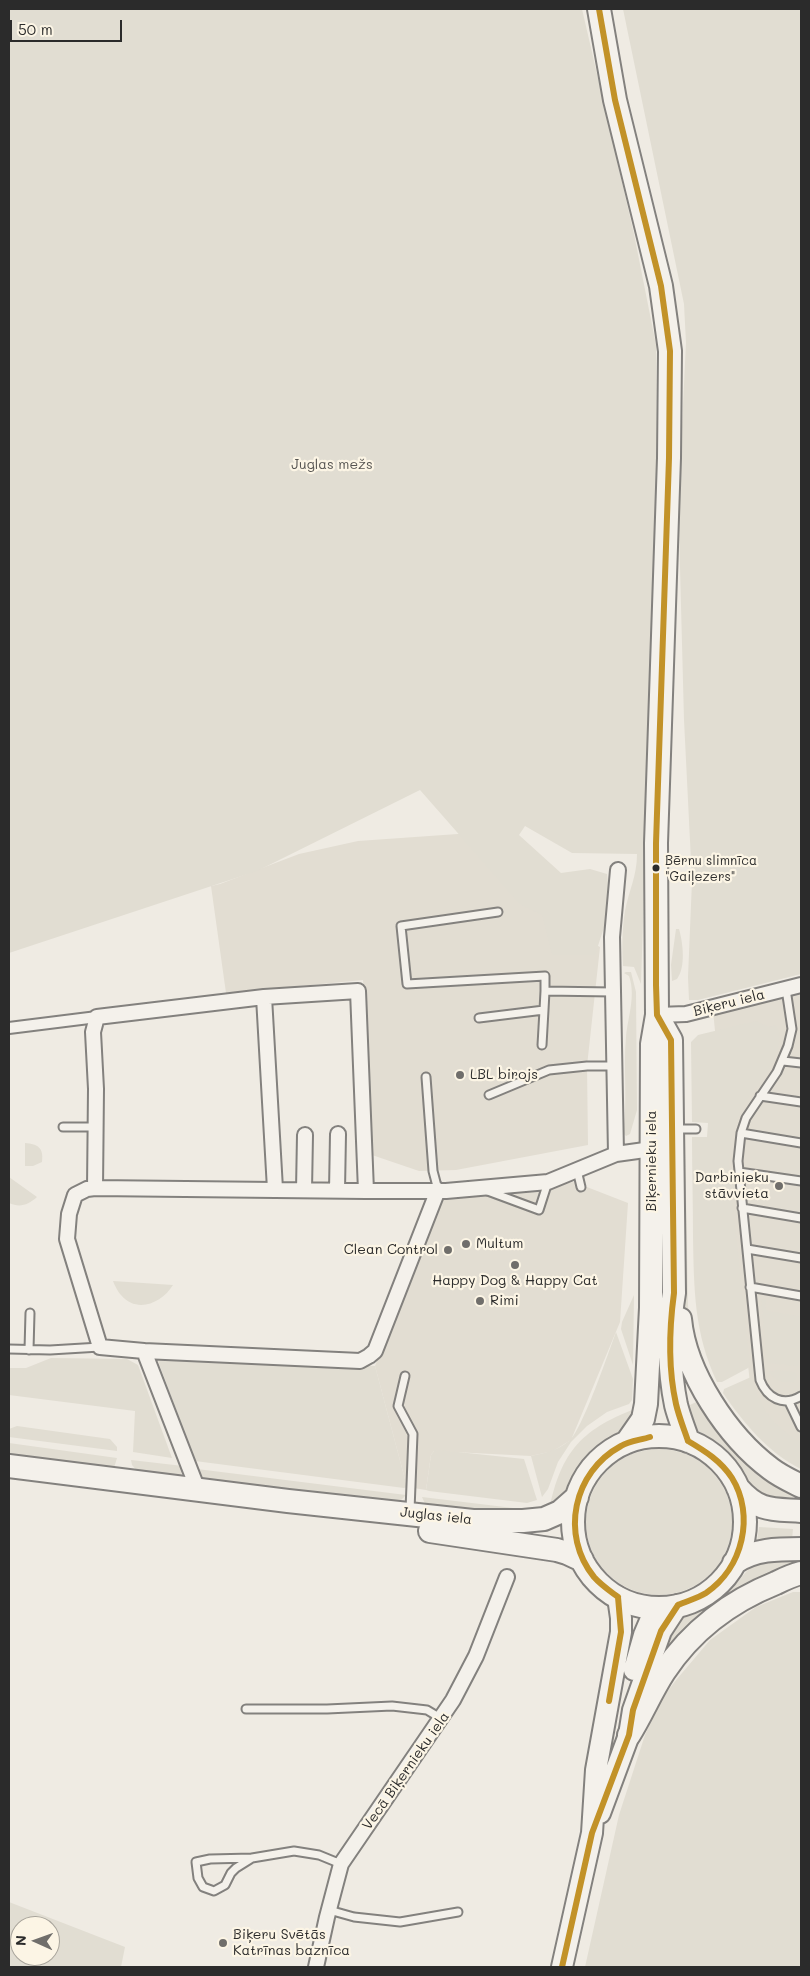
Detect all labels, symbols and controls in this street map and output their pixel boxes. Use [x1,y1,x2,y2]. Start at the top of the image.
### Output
scale bar [12,10,125,42]
text: 50 m [18,19,53,39]
park label: Juglas mežs [291,457,373,473]
place label: Bērnu slimnīca "Gaiļezers" [665,853,757,884]
marker: Bērnu slimnīca "Gaiļezers" [651,863,661,873]
street label: Biķeru iela [692,986,766,1020]
place label: LBL birojs [470,1067,538,1083]
marker: LBL birojs [454,1069,466,1081]
street label: Biķernieku iela [644,1110,660,1212]
place label: Darbinieku stāvvieta [695,1170,769,1202]
marker: Darbinieku stāvvieta [773,1180,785,1192]
place label: Multum [476,1236,523,1252]
marker: Multum [460,1238,472,1250]
place label: Clean Control [344,1242,438,1258]
marker: Clean Control [442,1244,454,1256]
marker: Happy Dog & Happy Cat [509,1259,521,1271]
place label: Happy Dog & Happy Cat [432,1273,598,1289]
place label: Rimi [490,1293,519,1309]
marker: Rimi [474,1295,486,1307]
street label: Juglas iela [399,1504,473,1528]
street label: Vecā Biķernieku iela [359,1709,453,1833]
north arrow [10,1916,60,1966]
place label: Biķeru Svētās Katrīnas baznīca [233,1927,350,1960]
text: N [11,1935,30,1946]
marker: Biķeru Svētās Katrīnas baznīca [217,1937,229,1949]

